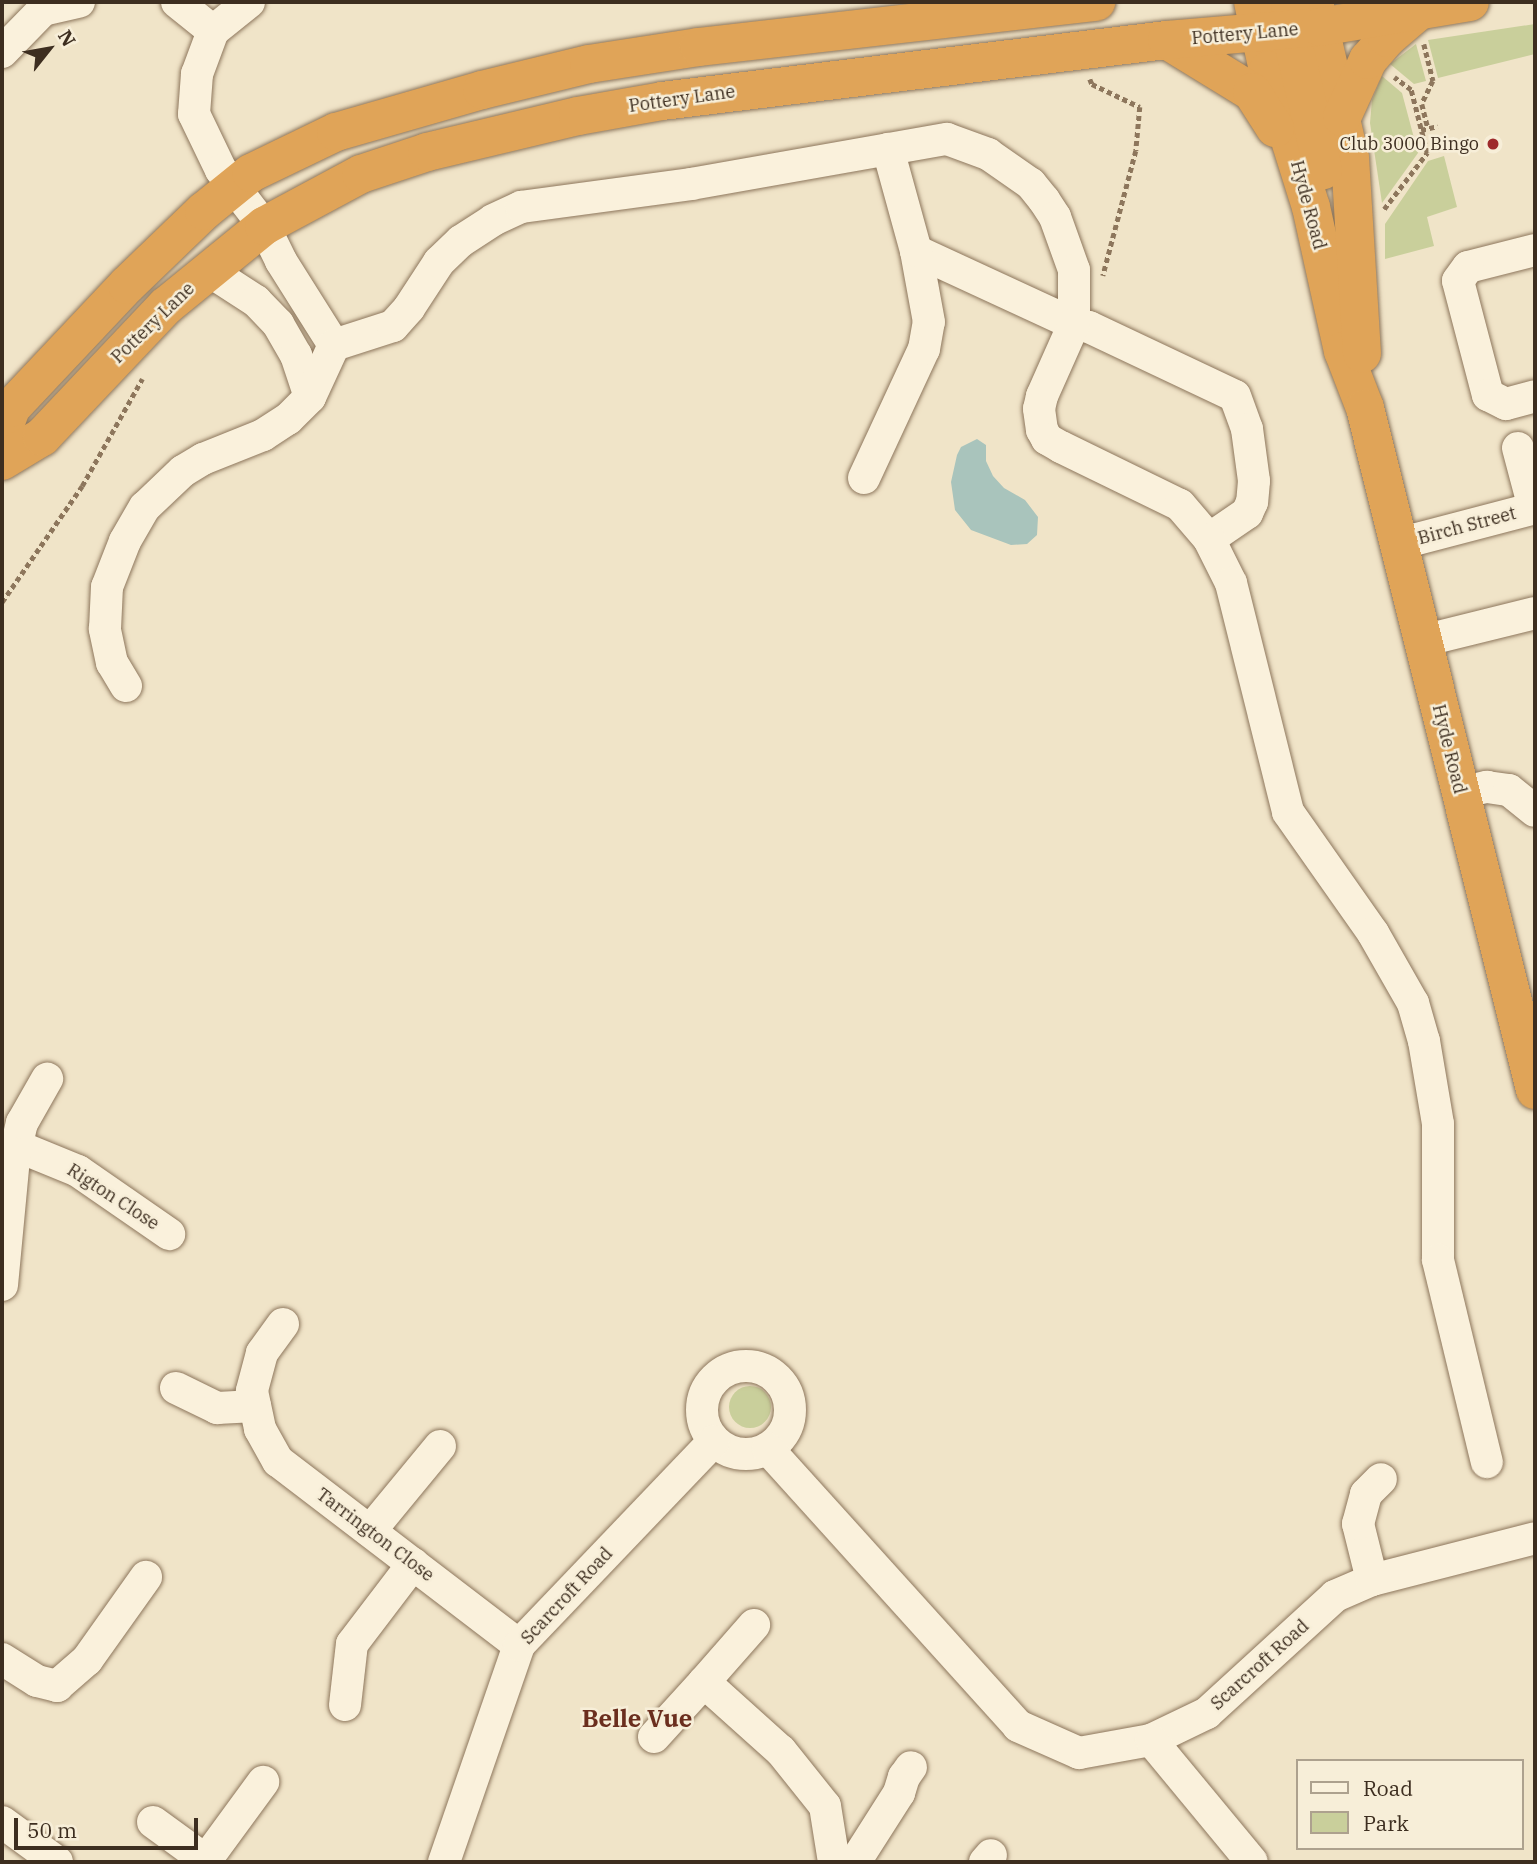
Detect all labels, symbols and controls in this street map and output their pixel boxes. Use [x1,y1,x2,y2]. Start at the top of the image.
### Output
north arrow [14,14,84,84]
street label: Pottery Lane [1191,19,1299,49]
text: N [53,26,81,51]
street label: Pottery Lane [627,81,737,117]
place label: Club 3000 Bingo [1339,133,1479,155]
marker: Club 3000 Bingo [1485,136,1501,152]
street label: Hyde Road [1286,158,1330,252]
street label: Pottery Lane [107,278,199,368]
street label: Birch Street [1415,503,1519,549]
street label: Hyde Road [1427,702,1471,796]
street label: Rigton Close [63,1159,163,1235]
street label: Tarrington Close [312,1484,438,1586]
street label: Scarcroft Road [517,1543,617,1649]
street label: Scarcroft Road [1206,1615,1314,1715]
district label: Belle Vue [582,1705,692,1733]
legend [1296,1759,1523,1850]
text: Road [1363,1774,1413,1802]
scale bar [18,1804,201,1848]
text: Park [1363,1809,1409,1837]
text: 50 m [27,1816,77,1844]

